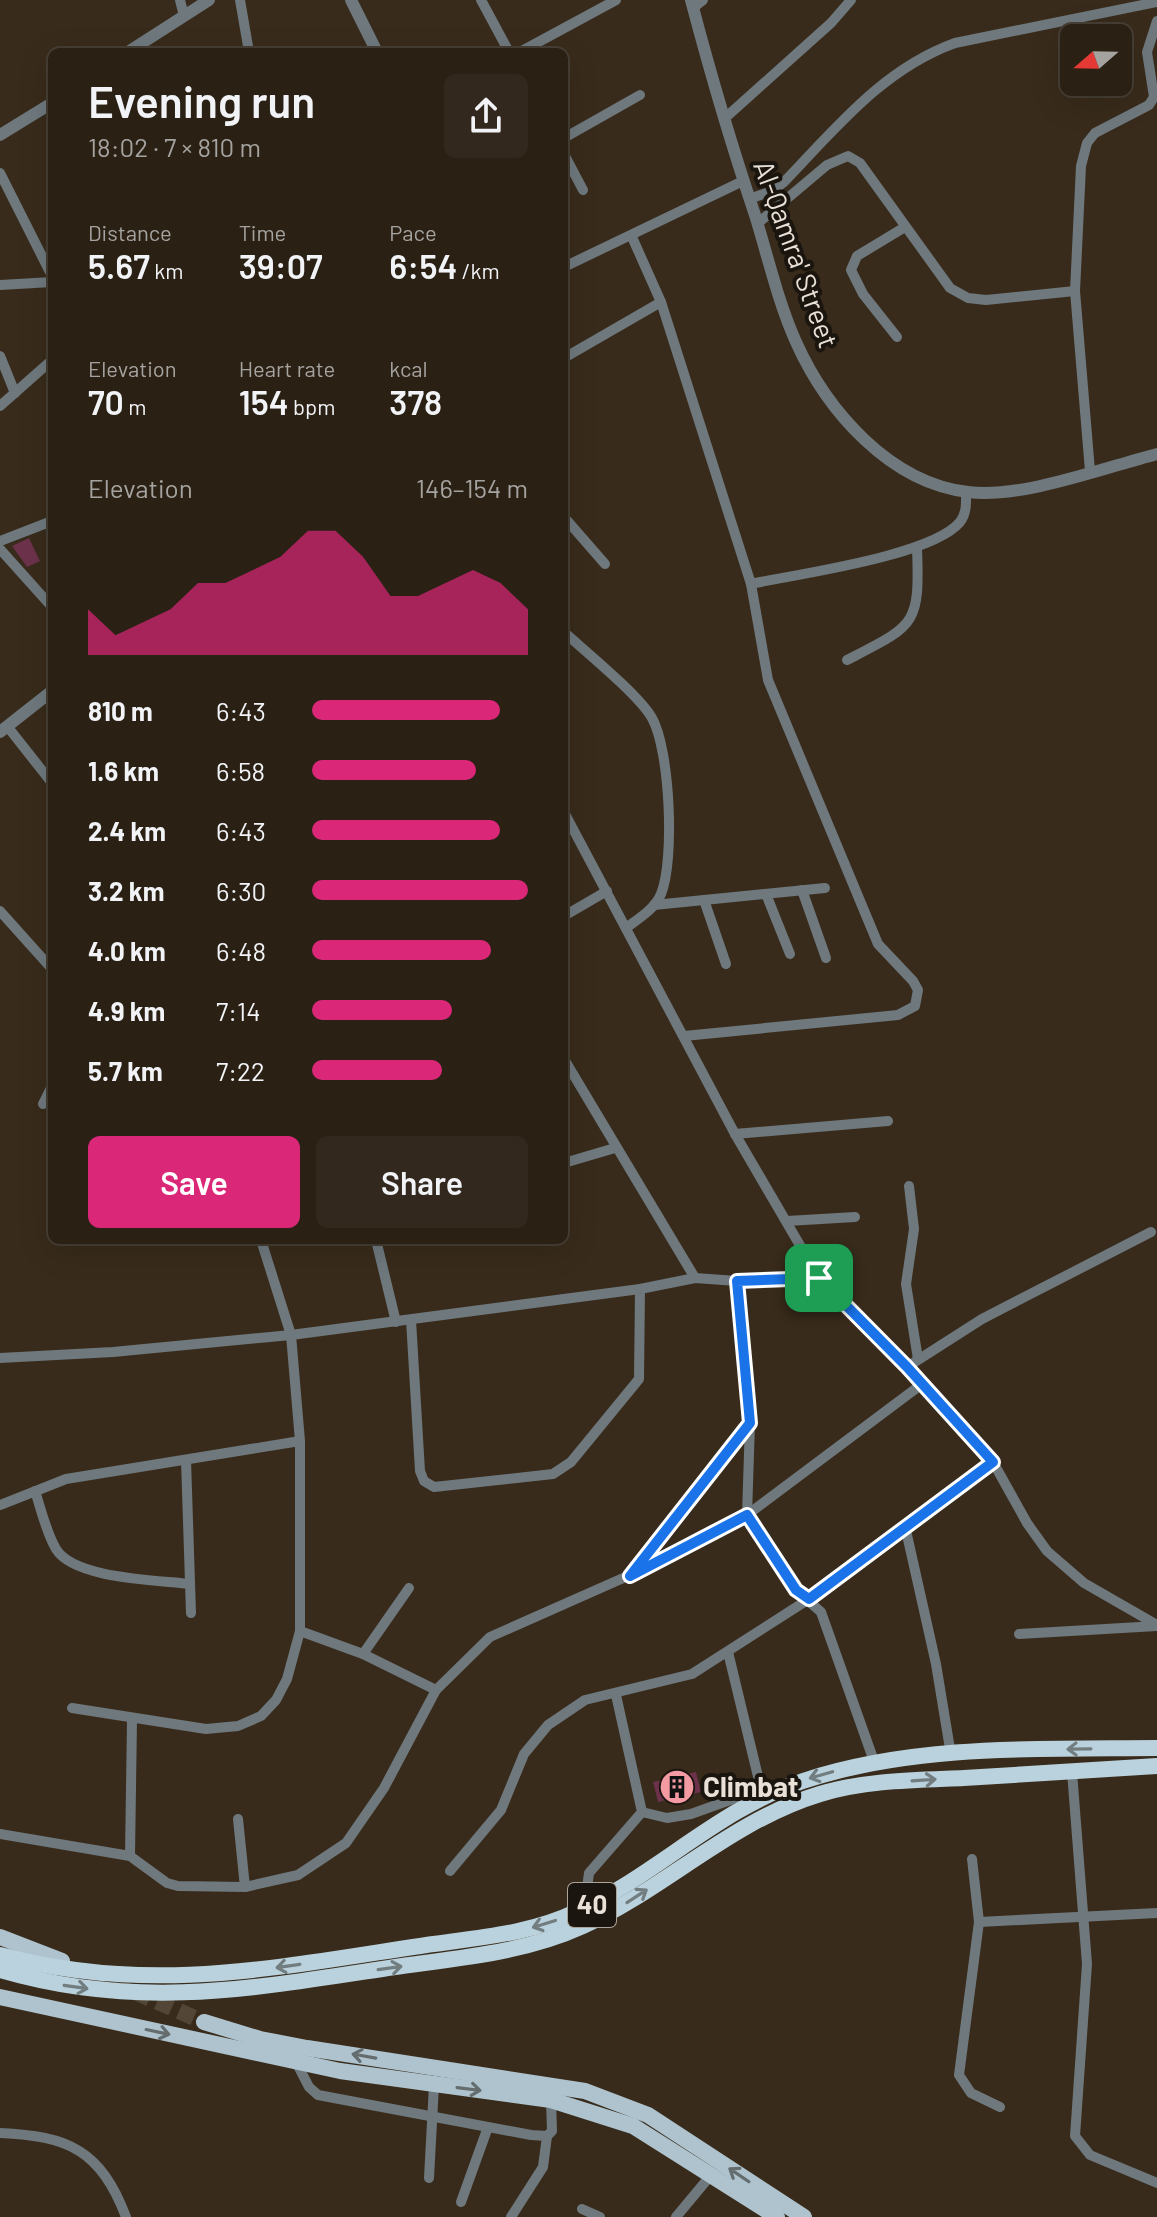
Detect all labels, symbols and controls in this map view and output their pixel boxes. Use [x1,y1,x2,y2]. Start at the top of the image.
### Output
north arrow [1060,24,1132,96]
map controls [1060,24,1132,96]
text: Evening run [88,74,315,127]
button: share [444,74,528,158]
text: 18:02 · 7 × 810 m [88,131,261,162]
street label: Al-Qamra' Street [747,155,847,352]
text: Distance [88,219,172,245]
text: Time [239,219,286,245]
text: Pace [389,219,437,245]
text: 5.67 [88,245,150,286]
text: 39:07 [239,245,323,286]
text: 6:54 [389,245,457,286]
text: km [150,257,184,283]
text: /km [457,257,500,283]
text: Elevation [88,355,177,381]
text: Heart rate [239,355,335,381]
text: kcal [389,355,428,381]
text: 70 [88,381,124,422]
text: 154 [239,381,289,422]
text: 378 [389,381,442,422]
text: m [124,393,147,419]
text: bpm [289,393,335,419]
text: Elevation [88,472,193,503]
text: 146–154 m [416,472,528,503]
text: 810 m [88,695,153,726]
text: 6:43 [216,695,266,726]
text: 1.6 km [88,755,159,786]
text: 6:58 [216,755,265,786]
text: 2.4 km [88,815,166,846]
text: 6:43 [216,815,266,846]
text: 3.2 km [88,875,164,906]
text: 6:30 [216,875,266,906]
text: 4.0 km [88,935,166,966]
text: 6:48 [216,935,266,966]
text: 4.9 km [88,995,165,1026]
text: 7:14 [216,995,261,1026]
text: 5.7 km [88,1055,163,1086]
text: 7:22 [216,1055,265,1086]
button: Save [88,1136,300,1228]
button: Share [316,1136,528,1228]
pin [785,1244,853,1312]
icon: arrive [797,1256,841,1300]
one-way arrow [1066,1742,1093,1757]
building icon: Climbat [658,1768,696,1806]
place label: Climbat [703,1769,798,1803]
one-way arrow [809,1769,834,1783]
one-way arrow [910,1772,937,1787]
road number: 40 [568,1883,616,1927]
one-way arrow [625,1888,647,1904]
one-way arrow [532,1918,557,1932]
one-way arrow [276,1959,301,1974]
one-way arrow [377,1960,402,1975]
one-way arrow [63,1980,88,1995]
one-way arrow [145,2025,171,2040]
one-way arrow [352,2048,377,2063]
one-way arrow [455,2082,481,2097]
one-way arrow [728,2166,750,2183]

